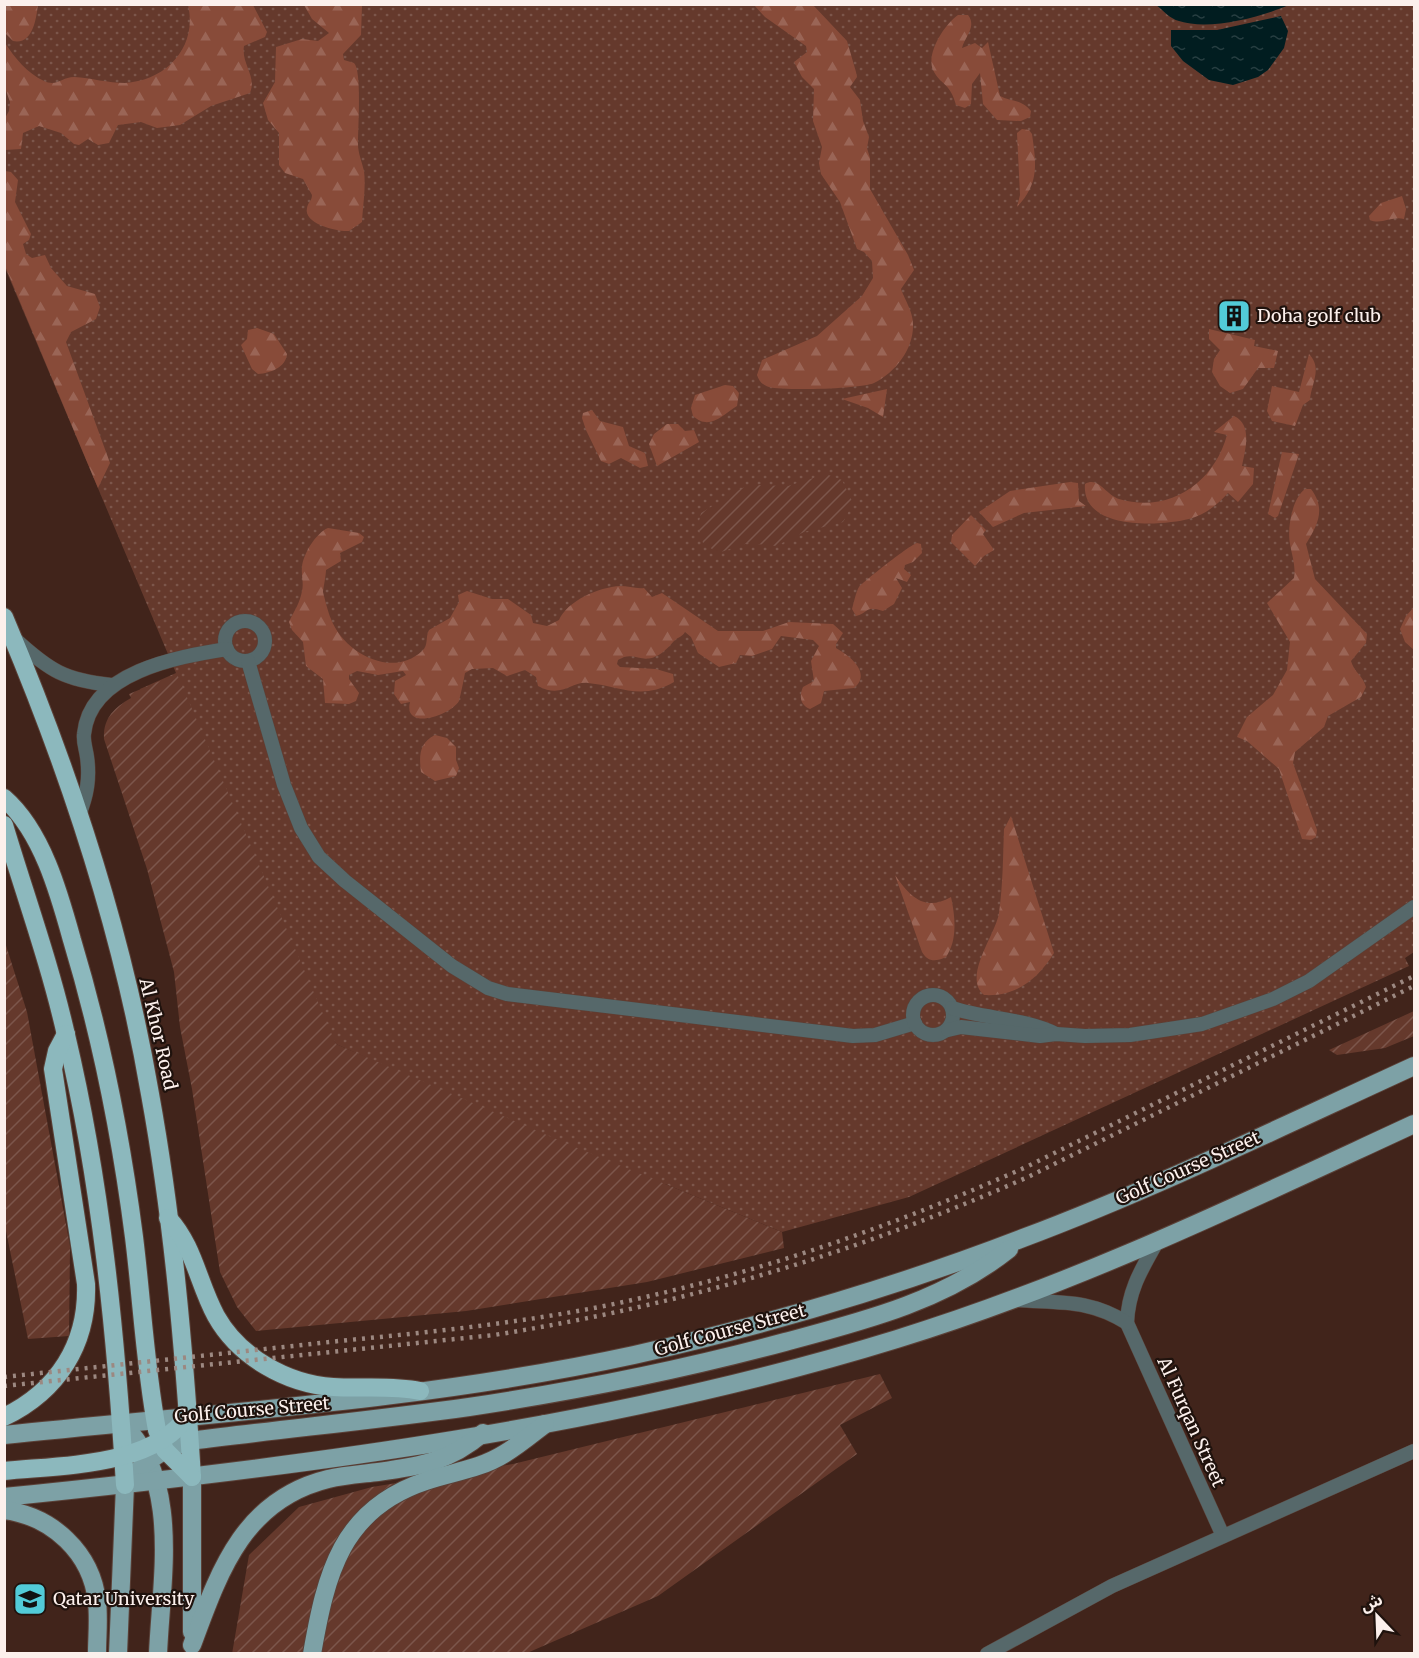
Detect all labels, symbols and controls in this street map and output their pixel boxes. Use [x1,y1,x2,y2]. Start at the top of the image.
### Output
building icon: Doha golf club [1216,298,1252,334]
place label: Doha golf club [1257,304,1381,327]
street label: Al Khor Road [134,975,183,1092]
street label: Golf Course Street [1112,1125,1264,1210]
street label: Golf Course Street [652,1298,808,1361]
street label: Al Furqan Street [1152,1352,1230,1491]
street label: Golf Course Street [173,1391,330,1428]
school or university icon: Qatar University [12,1581,48,1617]
north arrow [1347,1586,1407,1646]
place label: Qatar University [53,1587,195,1610]
text: ش [1357,1589,1385,1616]

